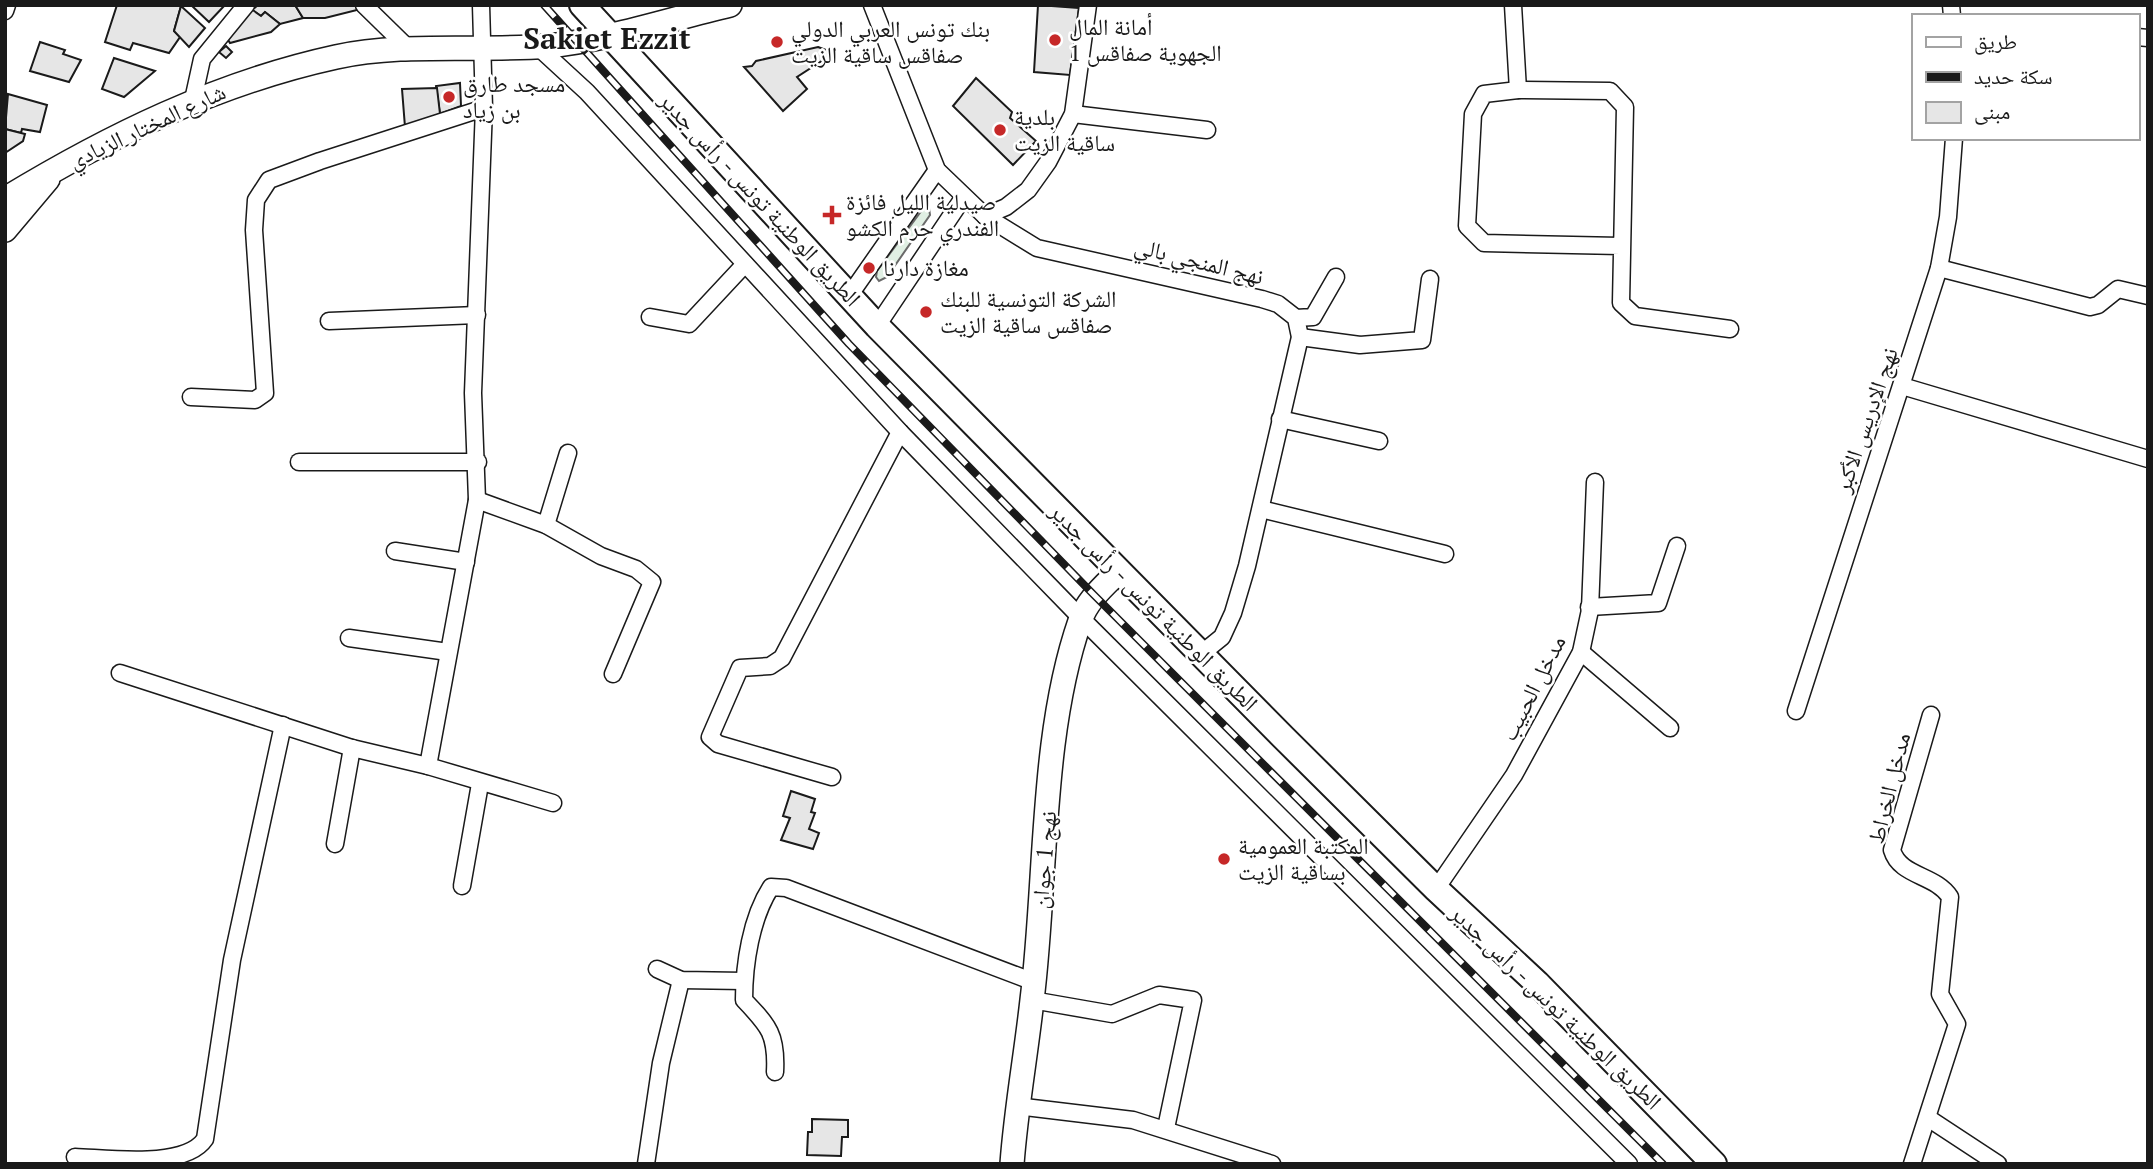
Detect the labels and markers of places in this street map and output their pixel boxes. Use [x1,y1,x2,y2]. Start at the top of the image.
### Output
place label: أمانة المال الجهوية صفاقس 1 [1069,11,1222,68]
place label: بنك تونس العربي الدولي صفاقس ساقية الزيت [791,13,990,70]
marker: أمانة المال الجهوية صفاقس 1 [1047,32,1063,48]
marker: بنك تونس العربي الدولي صفاقس ساقية الزيت [769,34,785,50]
place label: مسجد طارق بن زياد [463,68,565,125]
marker: مسجد طارق بن زياد [441,89,457,105]
place label: بلدية ساقية الزيت [1014,101,1115,158]
marker: بلدية ساقية الزيت [992,122,1008,138]
place label: صيدلية الليل فائزة الفندري حرم الكشو [846,186,999,247]
marker: صيدلية الليل فائزة الفندري حرم الكشو [824,207,840,223]
place label: مغازة دارنا [883,252,969,283]
marker: مغازة دارنا [861,260,877,276]
place label: الشركة التونسية للبنك صفاقس ساقية الزيت [940,283,1117,340]
marker: الشركة التونسية للبنك صفاقس ساقية الزيت [918,304,934,320]
place label: المكتبة العمومية بساقية الزيت [1238,830,1369,887]
marker: المكتبة العمومية بساقية الزيت [1216,851,1232,867]

